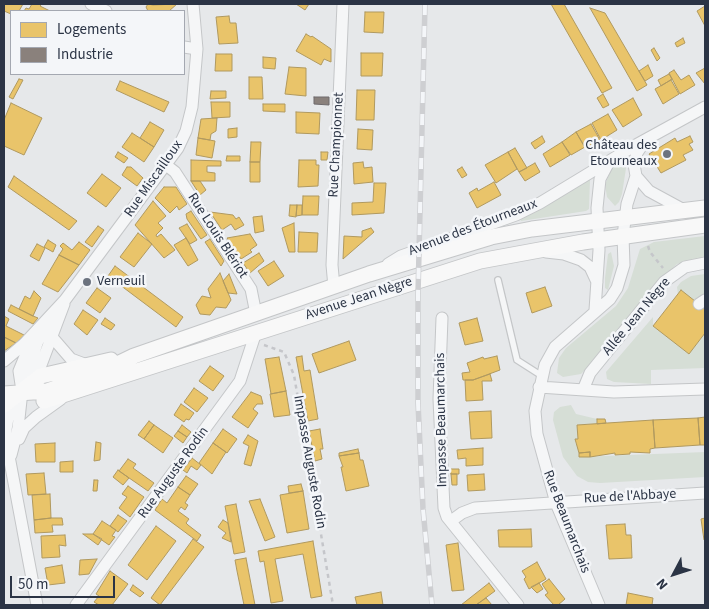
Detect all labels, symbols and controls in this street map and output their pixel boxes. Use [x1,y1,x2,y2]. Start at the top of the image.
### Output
legend [10,10,185,75]
text: Logements [57,19,126,40]
text: Industrie [57,44,113,65]
street label: Rue Championnet [326,92,348,198]
street label: Rue Miscailloux [121,137,187,221]
place label: Château des Etourneaux [585,138,657,170]
marker: Château des Etourneaux [661,148,673,160]
street label: Rue Louis Blériot [183,190,251,282]
street label: Avenue des Étourneaux [406,196,540,260]
place label: Verneuil [97,274,145,290]
street label: Avenue Jean Nègre [303,274,415,324]
street label: Allée Jean Nègre [599,274,675,360]
marker: Verneuil [81,276,93,288]
street label: Impasse Beaumarchais [432,352,452,488]
street label: Impasse Auguste Rodin [289,394,329,530]
street label: Rue Auguste Rodin [135,424,213,522]
street label: Rue Beaumarchais [539,468,593,576]
street label: Rue de l'Abbaye [583,486,677,508]
north arrow [649,549,699,599]
scale bar [12,566,118,598]
text: 50 m [18,574,48,595]
text: N [652,574,673,594]

